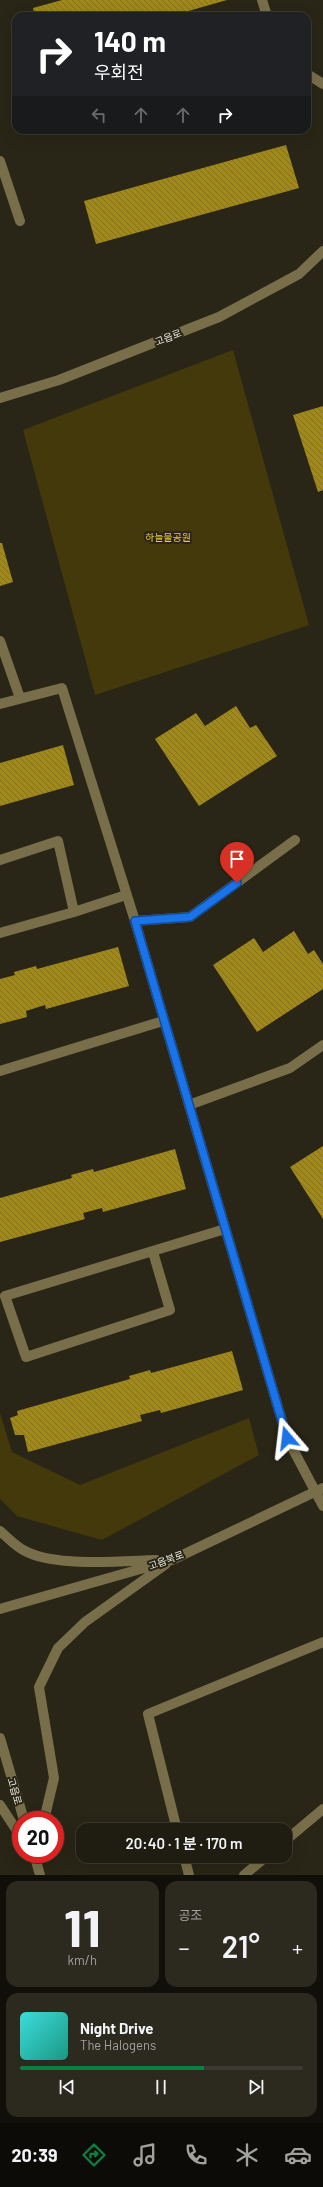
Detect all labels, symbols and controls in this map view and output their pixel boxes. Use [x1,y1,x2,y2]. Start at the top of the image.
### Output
text: 140 m [94,24,166,58]
icon: right [28,28,80,80]
text: 우회전 [94,61,144,83]
icon: left [88,104,110,126]
icon: ahead [130,104,152,126]
icon: ahead [172,104,194,126]
icon: right [214,104,236,126]
street label: 고읍로 [153,326,183,348]
park label: 하늘물공원 [145,531,191,543]
pin [220,842,254,883]
icon: arrive [226,848,248,870]
position arrow [266,1417,308,1459]
street label: 고읍북로 [147,1548,185,1572]
street label: 고읍로 [5,1776,25,1806]
speed limit sign: 20 [12,1811,64,1863]
text: 20:40 · 1 분 · 170 m [126,1834,242,1852]
text: 11 [64,1895,101,1957]
text: 공조 [179,1907,202,1923]
text: 21° [222,1928,260,1964]
text: − [179,1934,190,1960]
text: + [292,1934,303,1960]
text: km/h [68,1952,97,1968]
text: Night Drive [80,2019,153,2037]
text: The Halogens [80,2037,156,2053]
icon: previous [56,2076,78,2098]
icon: pause [150,2076,172,2098]
icon: next [245,2076,267,2098]
icon: directions [80,2141,108,2169]
icon: music [131,2141,159,2169]
icon: phone [182,2141,210,2169]
icon: climate [233,2141,261,2169]
icon: car [284,2141,312,2169]
text: 20:39 [11,2144,58,2166]

